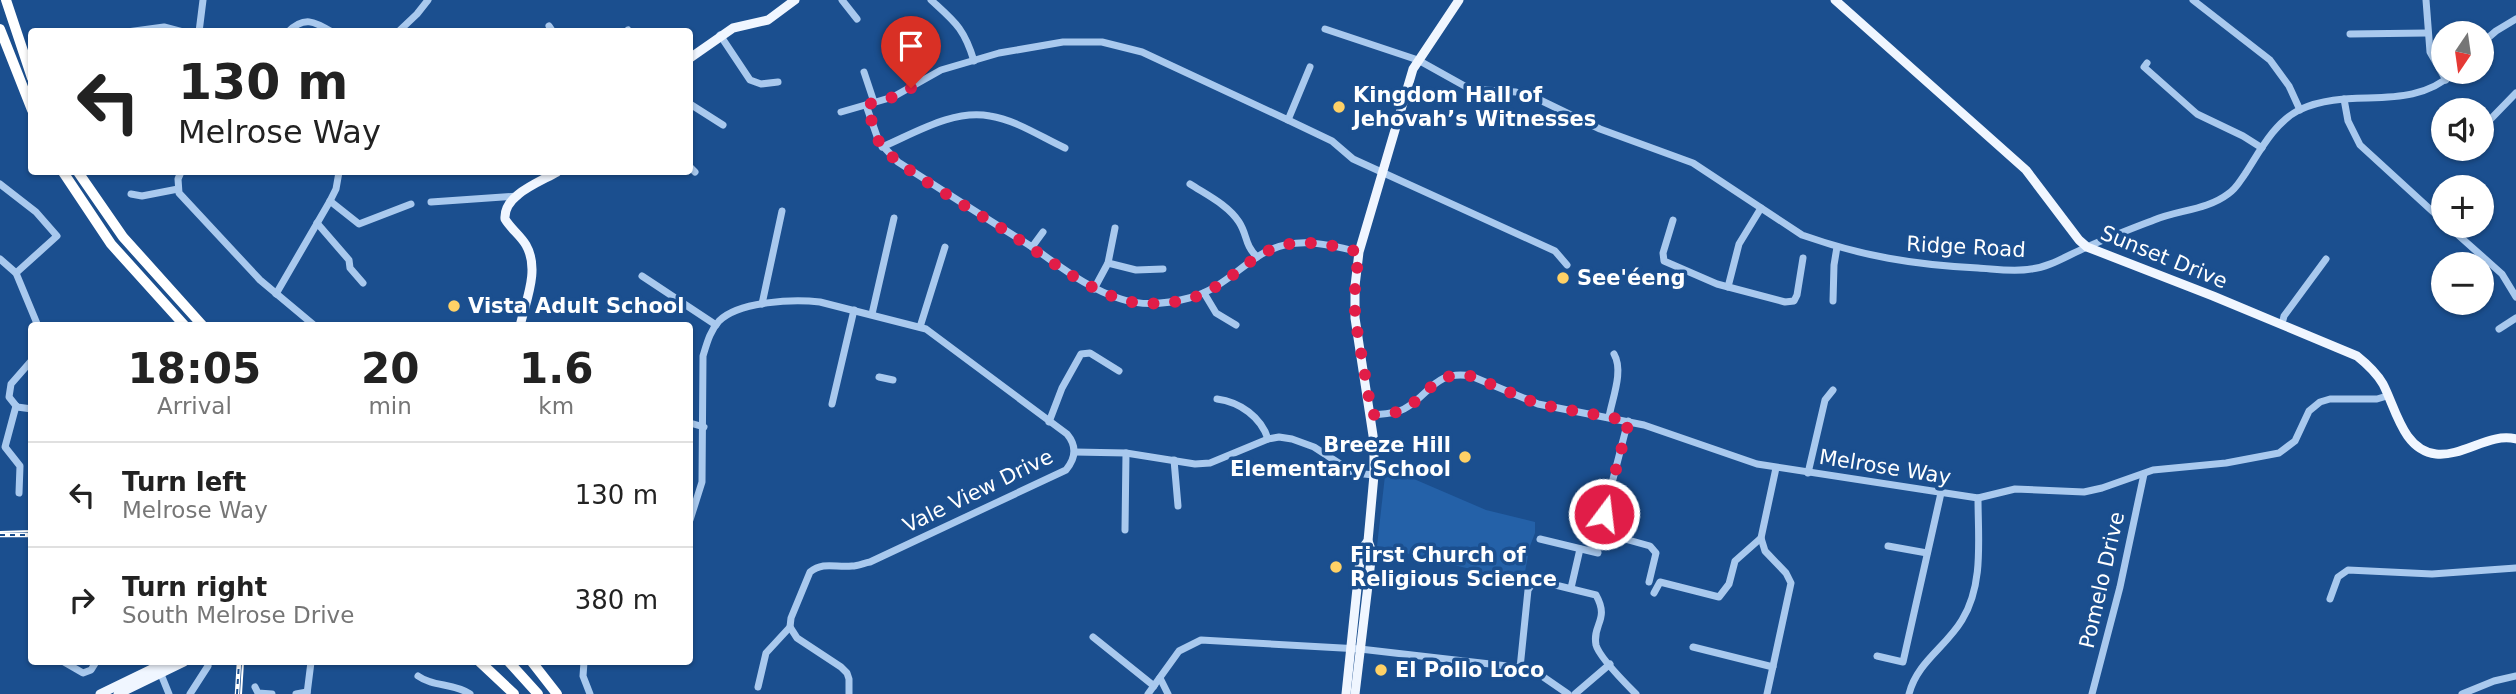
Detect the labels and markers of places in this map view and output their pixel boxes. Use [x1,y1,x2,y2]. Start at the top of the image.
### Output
pin [881,16,941,88]
place label: Kingdom Hall of Jehovah’s Witnesses [1351,83,1596,131]
marker: Kingdom Hall of Jehovah’s Witnesses [1331,99,1347,115]
place label: See'éeng [1577,266,1686,290]
marker: See'éeng [1555,270,1571,286]
place label: Vista Adult School [468,294,684,318]
marker: Vista Adult School [446,298,462,314]
place label: Breeze Hill Elementary School [1230,433,1451,481]
marker: Breeze Hill Elementary School [1457,449,1473,465]
place label: First Church of Religious Science [1350,543,1557,591]
marker: First Church of Religious Science [1328,559,1344,575]
place label: El Pollo Loco [1395,658,1545,682]
marker: El Pollo Loco [1373,662,1389,678]

